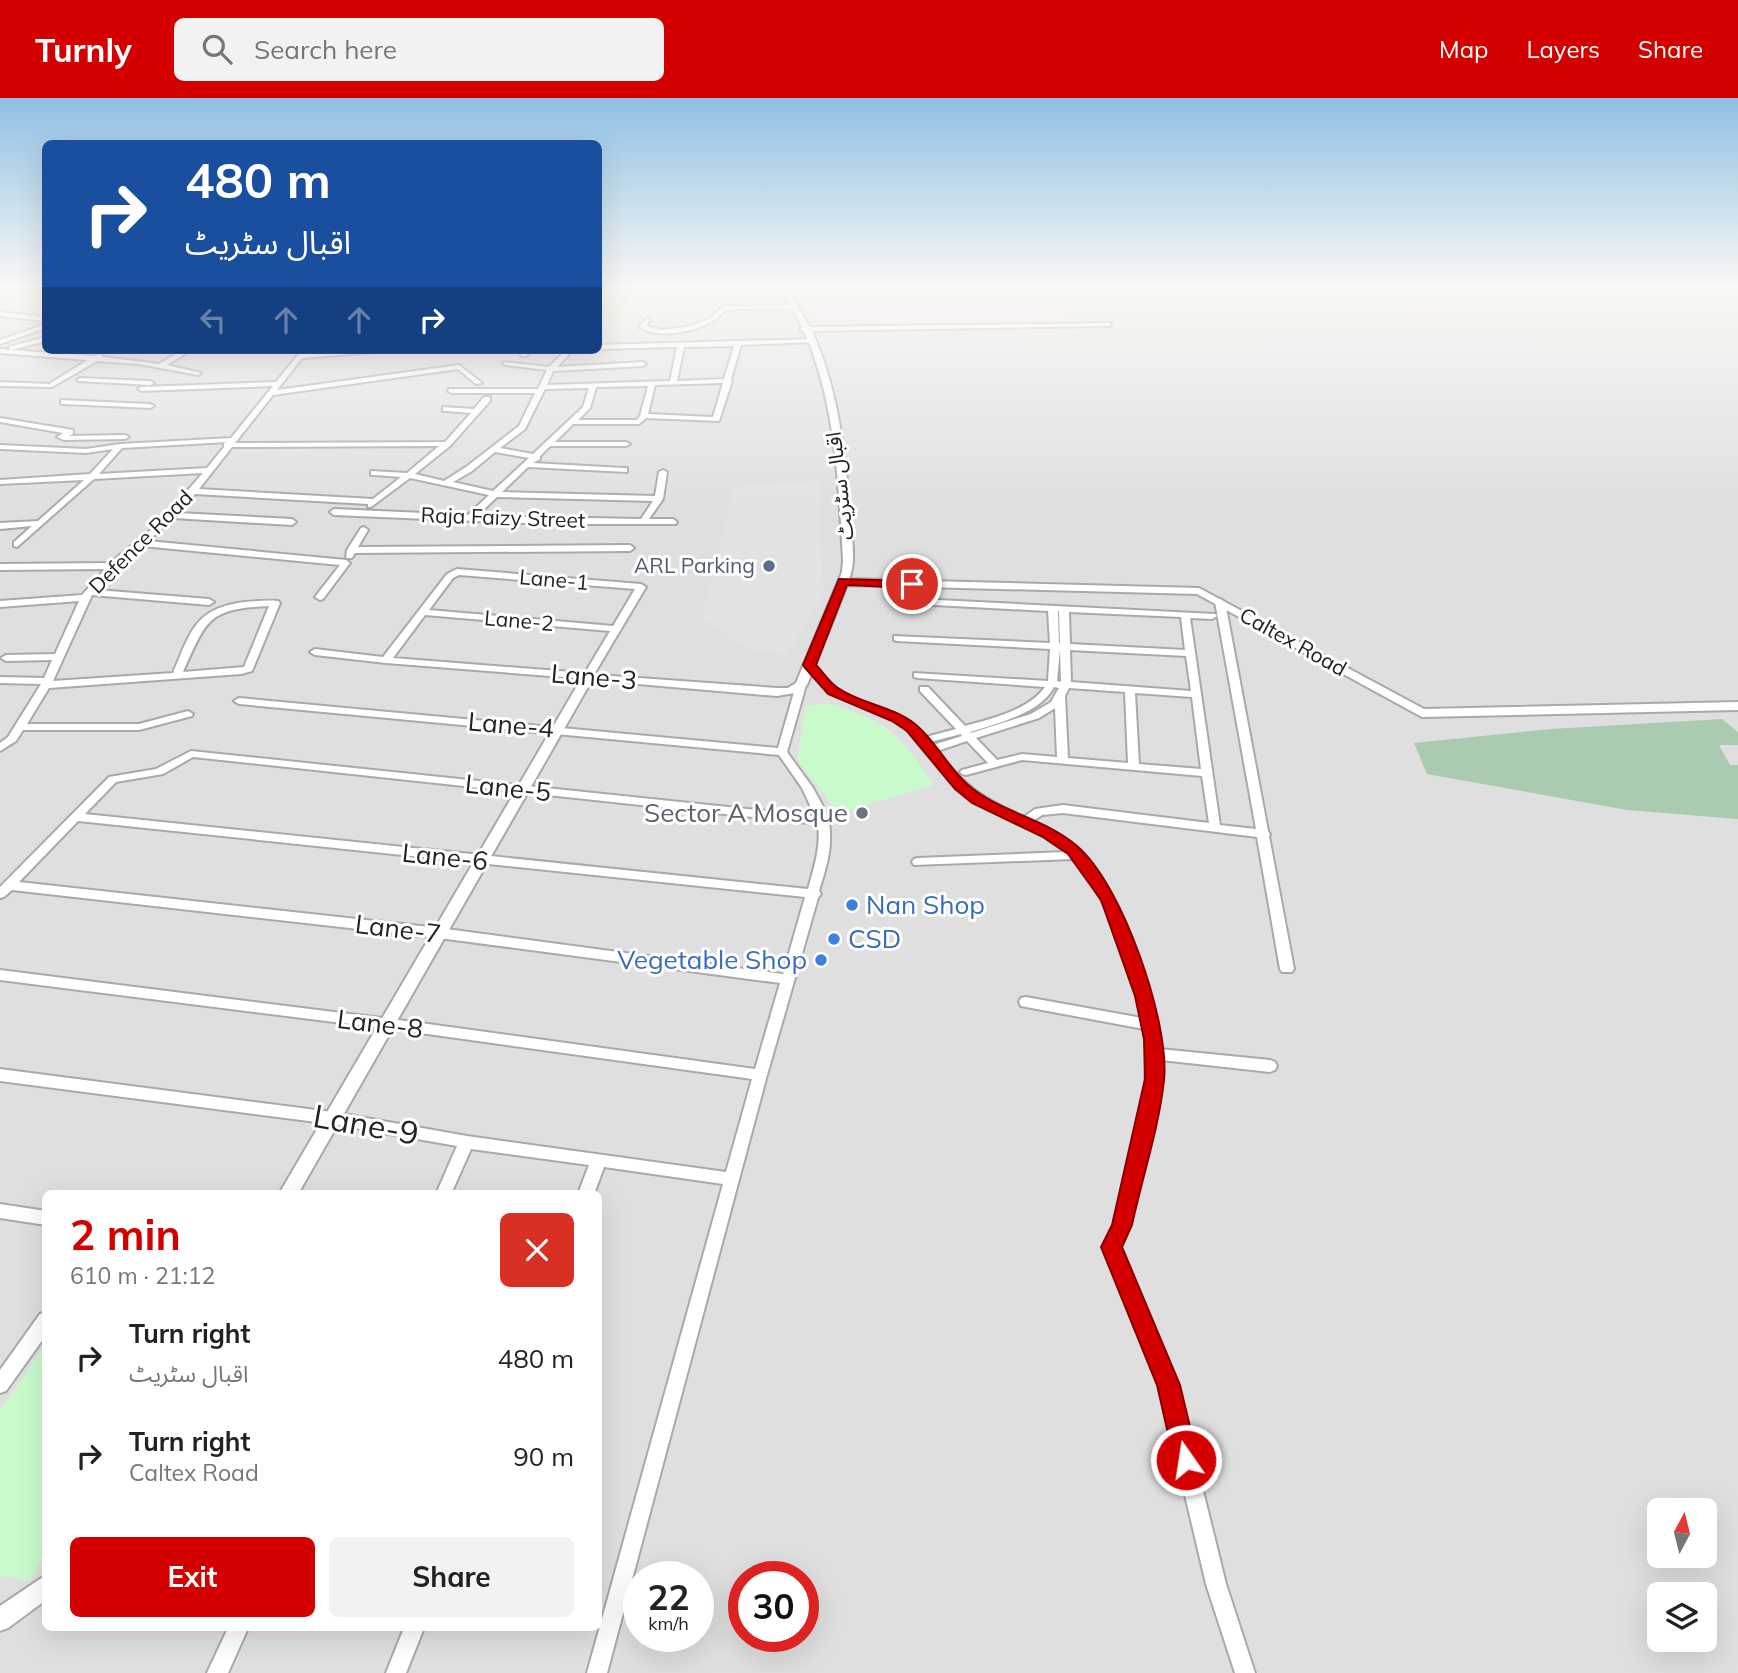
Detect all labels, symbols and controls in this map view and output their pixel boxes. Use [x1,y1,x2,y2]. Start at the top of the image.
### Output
search box [174,18,664,81]
text: Turnly [35,29,132,70]
icon: search [198,30,236,68]
text: Search here [254,33,397,66]
text: Map [1439,34,1488,64]
text: Layers [1526,34,1600,64]
text: Share [1638,34,1703,64]
text: 480 m [185,149,331,210]
icon: right [70,168,161,259]
text: اقبال سٹریٹ [185,222,351,262]
icon: left [194,301,232,339]
icon: ahead [267,301,305,339]
icon: ahead [340,301,378,339]
icon: right [413,301,451,339]
street label: اقبال سٹریٹ [819,430,859,542]
street label: Defence Road [83,484,198,599]
street label: Raja Faizy Street [420,501,586,533]
place label: ARL Parking [634,552,755,578]
pin [882,554,942,614]
marker: ARL Parking [761,558,777,574]
street label: Lane-1 [518,563,590,595]
icon: arrive [893,565,931,603]
street label: Caltex Road [1235,601,1352,681]
street label: Lane-2 [483,604,555,636]
street label: Lane-3 [550,656,638,697]
street label: Lane-4 [467,704,555,745]
street label: Lane-5 [463,767,553,808]
place label: Sector A Mosque [644,796,848,829]
marker: Sector A Mosque [854,805,870,821]
street label: Lane-6 [400,836,490,877]
place label: Nan Shop [866,888,985,921]
marker: Nan Shop [844,897,860,913]
street label: Lane-7 [353,907,443,950]
place label: CSD [848,922,901,955]
marker: CSD [826,931,842,947]
place label: Vegetable Shop [617,943,807,976]
marker: Vegetable Shop [813,952,829,968]
street label: Lane-8 [335,1002,425,1045]
street label: Lane-9 [310,1095,422,1153]
text: 2 min [70,1208,181,1261]
button: close [500,1213,574,1287]
text: 610 m · 21:12 [70,1261,215,1290]
text: Turn right [129,1317,250,1350]
icon: right [70,1339,108,1377]
text: 480 m [498,1342,574,1375]
text: اقبال سٹریٹ [129,1359,248,1388]
position arrow [1149,1423,1223,1497]
text: Turn right [129,1425,250,1458]
icon: right [70,1437,108,1475]
text: 90 m [513,1440,574,1473]
text: Caltex Road [129,1458,259,1487]
north arrow [1647,1498,1717,1568]
map controls [1647,1498,1717,1652]
button: Exit [70,1537,315,1617]
button: Share [329,1537,574,1617]
speed limit sign: 30 [728,1561,819,1652]
text: 22 [647,1575,690,1619]
button: layers [1647,1582,1717,1652]
text: km/h [648,1612,689,1635]

